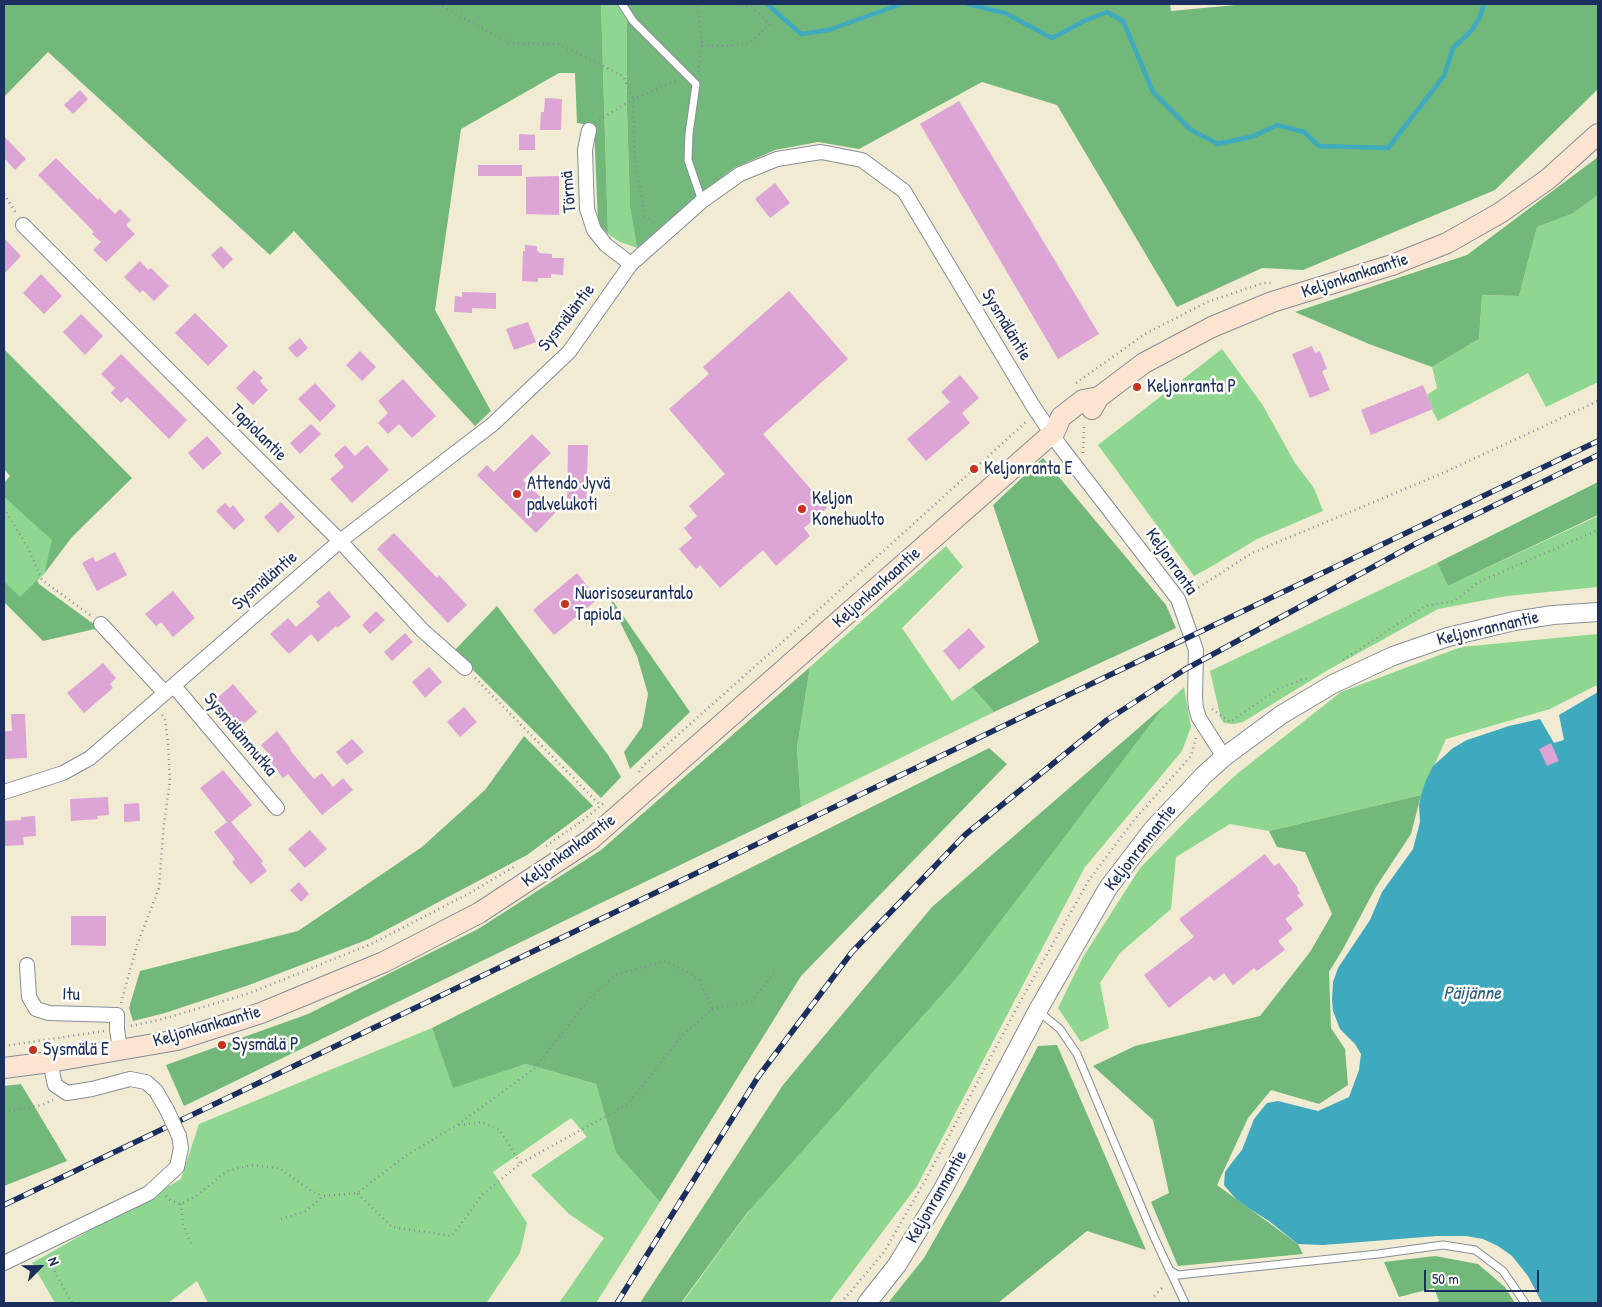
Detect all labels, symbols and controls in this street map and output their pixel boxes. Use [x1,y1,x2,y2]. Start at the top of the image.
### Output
street label: Törmä [556,170,582,214]
street label: Keljonkankaantie [1299,249,1411,303]
street label: Sysmäläntie [534,280,600,356]
street label: Sysmäläntie [976,285,1036,365]
place label: Keljonranta P [1147,376,1236,398]
marker: Keljonranta P [1131,381,1143,393]
street label: Tapiolantie [225,400,291,466]
place label: Keljonranta E [984,458,1072,480]
marker: Keljonranta E [968,463,980,475]
place label: Attendo Jyvä palvelukoti [527,473,610,516]
marker: Attendo Jyvä palvelukoti [511,488,523,500]
place label: Keljon Konehuolto [812,488,884,530]
marker: Keljon Konehuolto [796,503,808,515]
street label: Keljonranta [1140,525,1202,599]
street label: Keljonkankaantie [829,543,925,633]
street label: Sysmäläntie [228,547,302,615]
place label: Nuorisoseurantalo Tapiola [575,583,693,626]
marker: Nuorisoseurantalo Tapiola [559,598,571,610]
street label: Keljonrannantie [1435,607,1541,651]
street label: Sysmälänmutka [199,689,281,781]
street label: Keljonrannantie [1101,800,1181,896]
street label: Keljonkankaantie [518,810,620,892]
water label: Päijänne [1443,983,1501,1005]
street label: Itu [62,984,80,1006]
street label: Keljonkankaantie [151,1001,263,1053]
place label: Sysmälä P [232,1034,299,1056]
place label: Sysmälä E [43,1039,109,1061]
marker: Sysmälä P [216,1039,228,1051]
marker: Sysmälä E [27,1044,39,1056]
street label: Keljonrannantie [902,1147,972,1247]
north arrow [15,1242,65,1292]
text: N [44,1254,64,1268]
scale bar [1427,1260,1542,1292]
text: 50 m [1432,1268,1459,1289]

